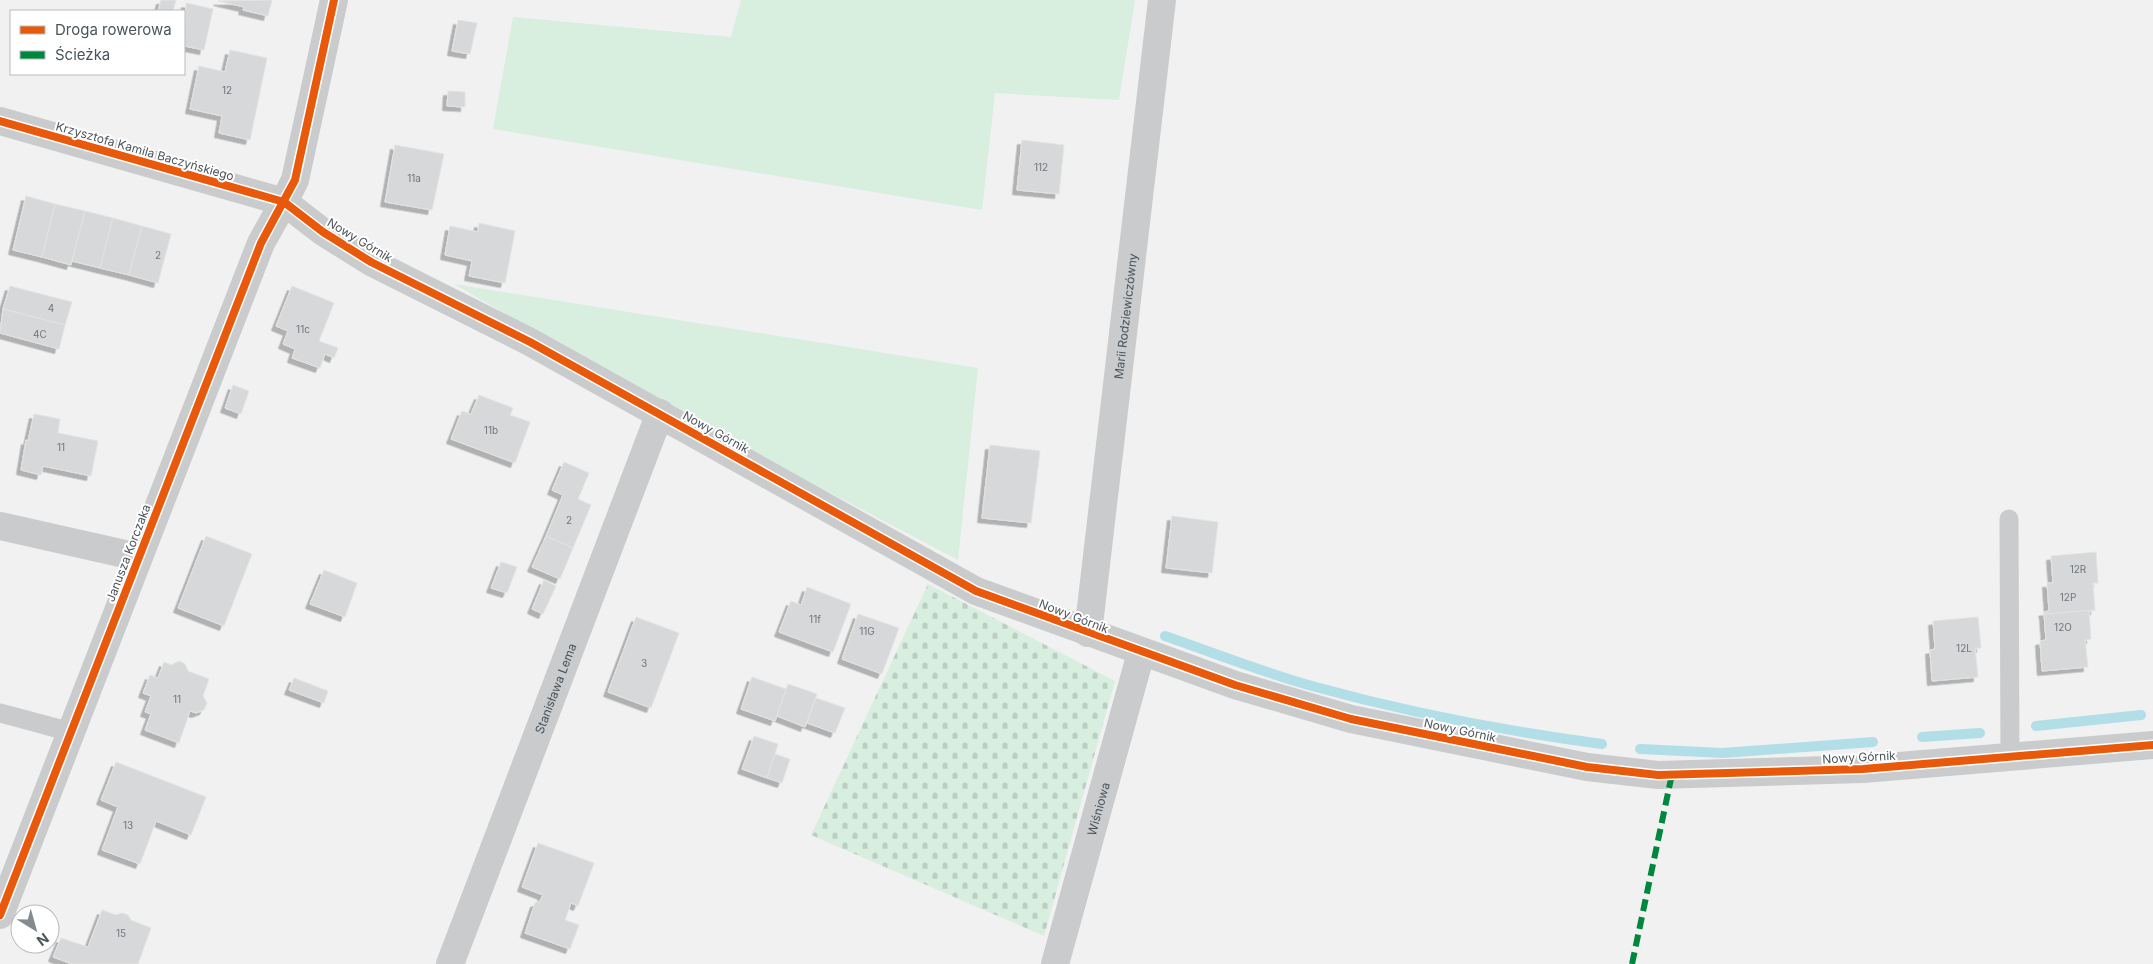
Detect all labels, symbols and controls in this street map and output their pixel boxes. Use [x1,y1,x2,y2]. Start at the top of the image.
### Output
legend [10,10,185,75]
text: Droga rowerowa [55,20,172,39]
text: Ścieżka [55,45,110,64]
house number: 12 [222,84,232,96]
street label: Krzysztofa Kamila Baczyńskiego [54,118,236,184]
house number: 112 [1034,161,1048,173]
house number: 11a [407,172,421,184]
street label: Nowy Górnik [325,215,396,266]
house number: 2 [155,249,161,261]
street label: Marii Rodziewiczówny [1110,252,1140,380]
house number: 4 [48,302,54,314]
house number: 11c [296,323,310,335]
house number: 4C [33,328,47,340]
street label: Nowy Górnik [680,408,752,457]
house number: 11b [484,424,498,436]
house number: 11 [57,441,65,453]
street label: Janusza Korczaka [102,502,154,604]
house number: 2 [566,514,572,526]
house number: 12R [2070,563,2087,575]
house number: 12P [2060,591,2076,603]
street label: Nowy Górnik [1037,596,1111,636]
house number: 11f [809,613,821,625]
house number: 12O [2054,621,2072,633]
house number: 11G [859,625,875,637]
street label: Stanisława Lema [531,641,579,736]
house number: 12L [1956,642,1972,654]
house number: 3 [641,657,647,669]
house number: 11 [173,693,181,705]
street label: Nowy Górnik [1423,715,1498,745]
street label: Nowy Górnik [1822,748,1896,766]
street label: Wiśniowa [1083,780,1112,837]
house number: 13 [123,819,133,831]
north arrow [10,904,60,954]
house number: 15 [116,927,126,939]
text: N [34,930,53,950]

